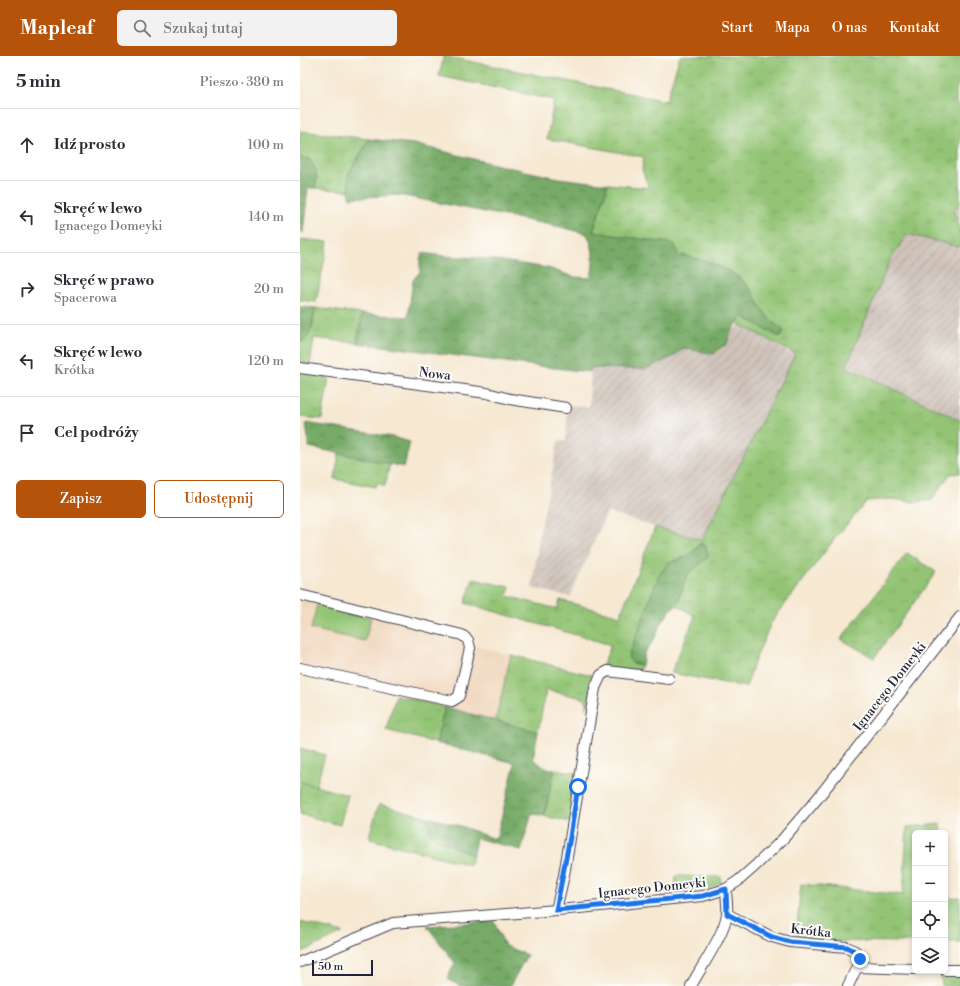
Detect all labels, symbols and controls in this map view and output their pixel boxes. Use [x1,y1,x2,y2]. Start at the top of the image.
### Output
search box [117,10,397,46]
text: Mapleaf [20,16,93,40]
icon: search [131,17,153,39]
text: Szukaj tutaj [163,19,243,38]
text: Start [721,19,753,37]
text: Mapa [775,19,810,37]
text: O nas [832,19,867,37]
text: Kontakt [889,19,940,37]
text: 5 min [16,71,61,93]
text: Pieszo · 380 m [200,74,284,90]
icon: ahead [16,134,38,156]
text: Idź prosto [54,135,126,154]
text: 100 m [248,137,284,153]
text: Skręć w lewo [54,199,142,218]
icon: left [16,206,38,228]
text: 140 m [248,209,284,225]
text: Ignacego Domeyki [54,218,163,234]
text: Skręć w prawo [54,271,154,290]
icon: right [16,278,38,300]
text: 20 m [254,281,284,297]
text: Spacerowa [54,290,117,306]
text: Skręć w lewo [54,343,142,362]
icon: left [16,350,38,372]
text: 120 m [248,353,284,369]
text: Krótka [54,362,95,378]
street label: Nowa [418,364,452,384]
icon: arrive [16,422,38,444]
text: Cel podróży [54,423,139,442]
button: Zapisz [16,480,146,518]
button: Udostępnij [154,480,284,518]
street label: Ignacego Domeyki [850,639,930,734]
route start [569,778,587,796]
map controls [912,830,948,974]
button: + [912,830,948,866]
button: − [912,866,948,902]
street label: Ignacego Domeyki [597,874,707,902]
button: locate [912,902,948,938]
street label: Krótka [790,921,832,941]
button: layers [912,938,948,974]
route end [851,950,869,968]
scale bar [312,958,373,977]
text: 50 m [318,960,343,974]

